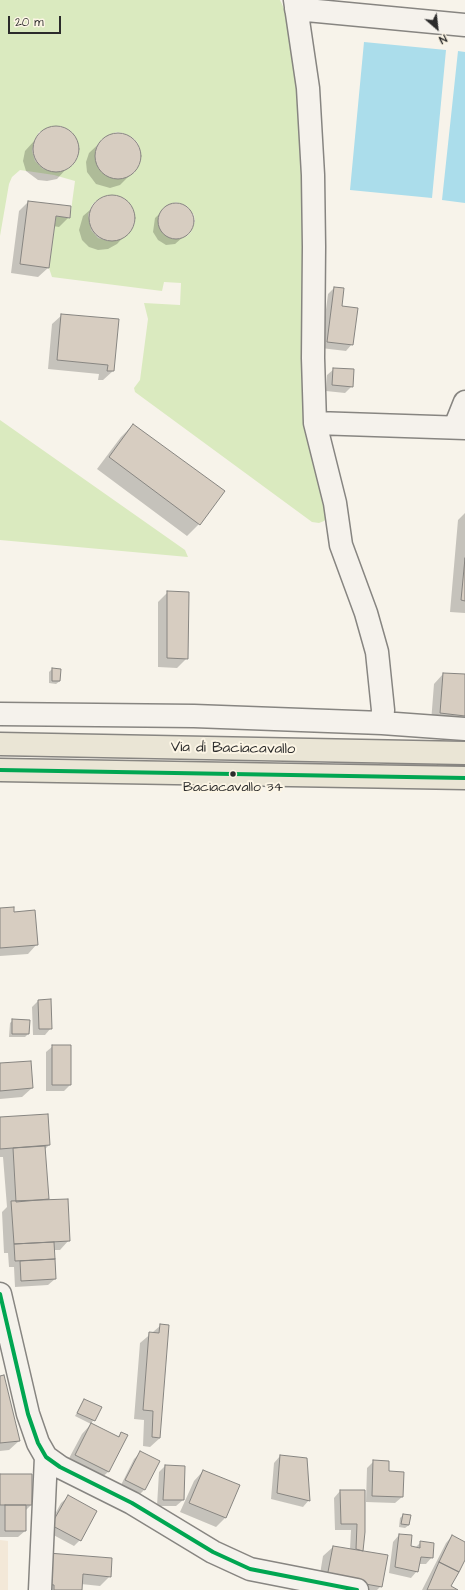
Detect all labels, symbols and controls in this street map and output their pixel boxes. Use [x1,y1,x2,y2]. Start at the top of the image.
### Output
scale bar [10,8,63,34]
north arrow [417,8,457,48]
text: 20 m [15,14,44,31]
text: N [436,31,449,47]
street label: Via di Baciacavallo [171,739,295,759]
marker: Baciacavallo 34 [228,769,238,779]
place label: Baciacavallo 34 [183,780,283,796]

